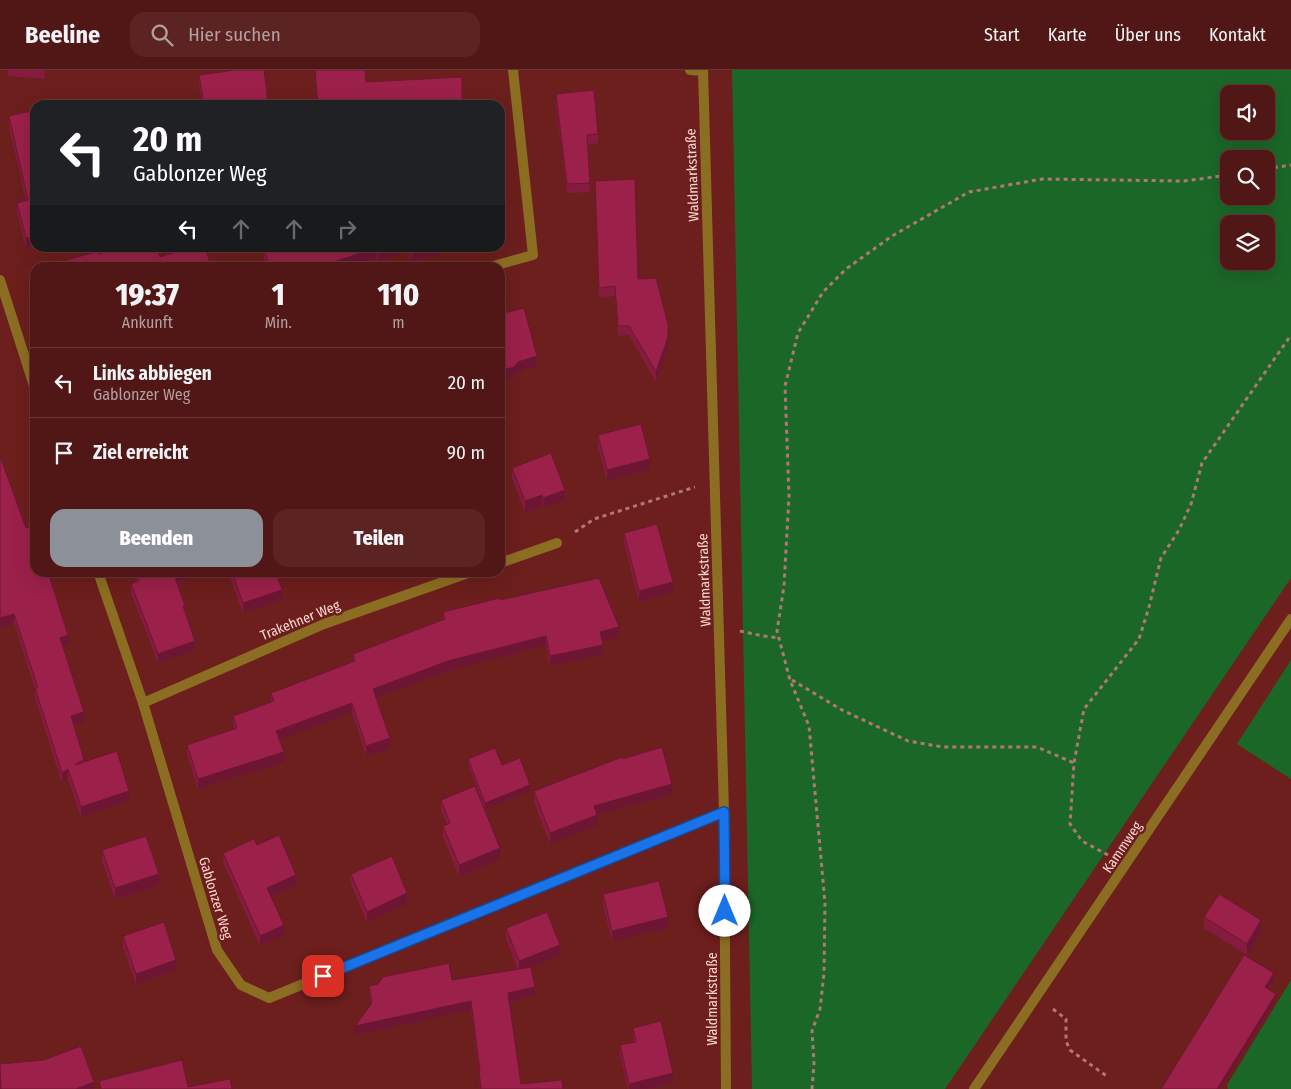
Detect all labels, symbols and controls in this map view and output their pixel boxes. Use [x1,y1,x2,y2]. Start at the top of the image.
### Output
search box [130,12,480,57]
text: Beeline [25,21,100,49]
icon: search [148,21,176,49]
text: Hier suchen [188,23,281,46]
text: Start [984,24,1020,46]
text: Karte [1048,24,1087,46]
text: Über uns [1115,24,1181,46]
text: Kontakt [1209,24,1266,46]
map controls [1220,85,1275,270]
button: sound [1220,85,1275,140]
text: 20 m [133,118,202,160]
icon: left [50,120,115,185]
street label: Waldmarkstraße [682,128,703,222]
button: search [1220,150,1275,205]
text: Gablonzer Weg [133,160,267,187]
icon: left [174,215,202,243]
icon: ahead [227,215,255,243]
icon: ahead [280,215,308,243]
icon: right [333,215,361,243]
button: layers [1220,215,1275,270]
text: 19:37 [116,277,179,313]
text: 1 [272,277,285,313]
text: 110 [377,277,419,313]
text: Ankunft [122,313,173,332]
text: Min. [265,313,292,332]
text: m [392,313,405,332]
text: Links abbiegen [93,362,212,385]
icon: left [50,369,78,397]
text: 20 m [448,371,485,394]
text: Gablonzer Weg [93,385,190,404]
icon: arrive [50,439,78,467]
text: Ziel erreicht [93,441,189,464]
text: 90 m [447,441,485,464]
button: Beenden [50,509,263,567]
button: Teilen [273,509,485,567]
street label: Waldmarkstraße [694,533,715,627]
street label: Trakehner Weg [258,597,343,644]
street label: Kammweg [1099,818,1146,876]
street label: Gablonzer Weg [195,855,236,942]
position arrow [698,884,750,936]
street label: Waldmarkstraße [704,952,721,1046]
pin [302,955,344,997]
icon: arrive [309,962,337,990]

